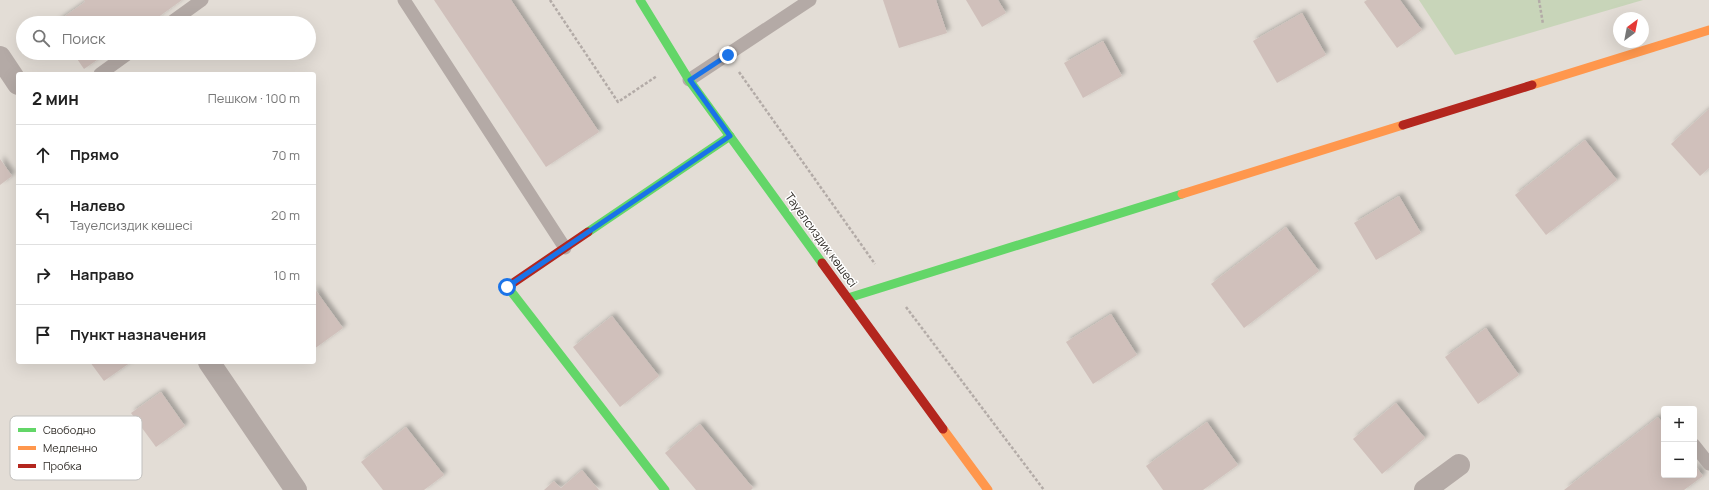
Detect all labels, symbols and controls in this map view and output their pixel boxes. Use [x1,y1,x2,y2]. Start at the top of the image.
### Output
north arrow [1613,12,1649,48]
search box [16,16,316,60]
icon: search [30,27,52,49]
text: Поиск [62,28,106,49]
route end [719,46,737,64]
text: 2 мин [32,87,79,110]
text: Пешком · 100 m [208,89,300,107]
icon: ahead [32,144,54,166]
text: Прямо [70,144,119,165]
text: 70 m [272,146,300,164]
street label: Тауелсиздик көшесі [781,189,862,290]
text: Налево [70,195,125,216]
icon: left [32,204,54,226]
text: 20 m [271,206,300,224]
text: Тауелсиздик көшесі [70,216,193,234]
icon: right [32,264,54,286]
text: Направо [70,264,134,285]
text: 10 m [273,266,300,284]
route start [498,278,516,296]
icon: arrive [32,324,54,346]
text: Пункт назначения [70,324,206,345]
map controls [1661,406,1697,478]
button: + [1661,406,1697,442]
legend [10,416,142,480]
text: Свободно [43,422,96,437]
text: Медленно [43,440,98,455]
button: − [1661,442,1697,478]
text: Пробка [43,458,82,473]

